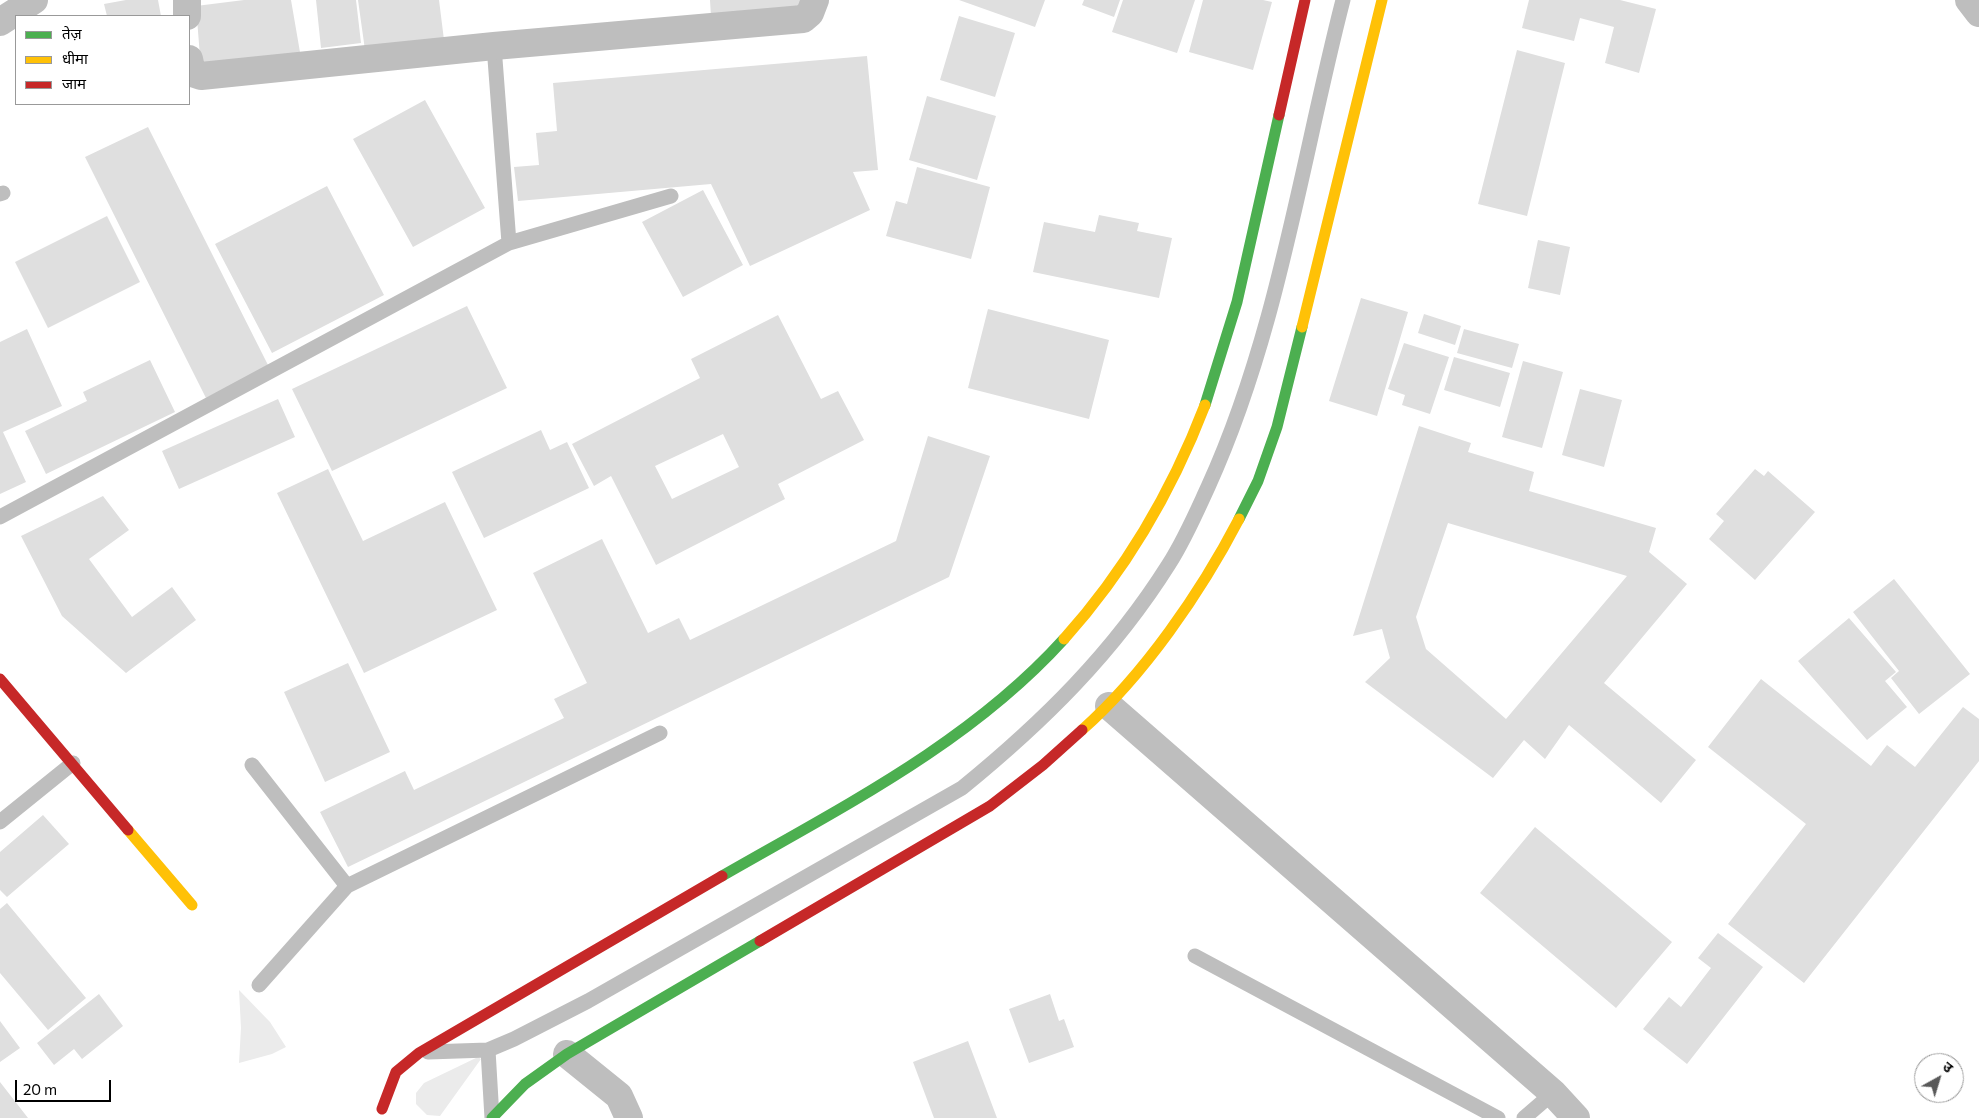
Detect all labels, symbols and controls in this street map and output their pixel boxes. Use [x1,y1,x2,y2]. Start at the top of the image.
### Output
legend [15,15,190,105]
text: तेज़ [62,24,82,42]
text: धीमा [62,49,88,67]
text: जाम [62,74,86,92]
north arrow [1914,1053,1964,1103]
text: उ [1940,1058,1957,1076]
scale bar [18,1070,114,1102]
text: 20 m [23,1080,57,1098]

